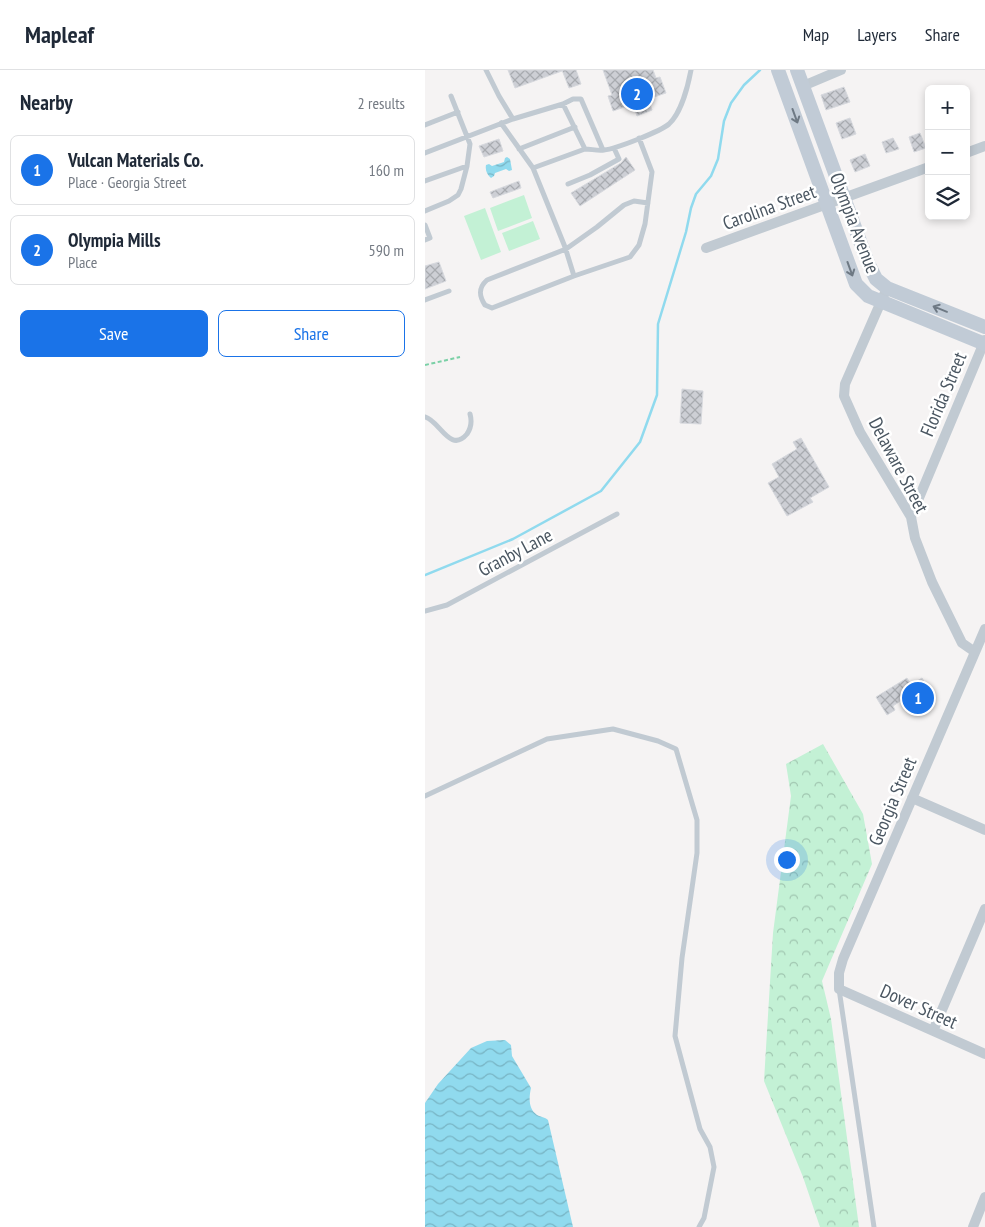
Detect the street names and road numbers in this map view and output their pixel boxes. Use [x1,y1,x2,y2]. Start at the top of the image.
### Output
street label: Olympia Avenue [825,169,885,277]
street label: Carolina Street [719,179,820,235]
street label: Florida Street [915,348,972,440]
street label: Delaware Street [864,413,935,518]
street label: Granby Lane [474,522,556,582]
street label: Georgia Street [863,752,922,849]
street label: Dover Street [877,978,962,1034]

